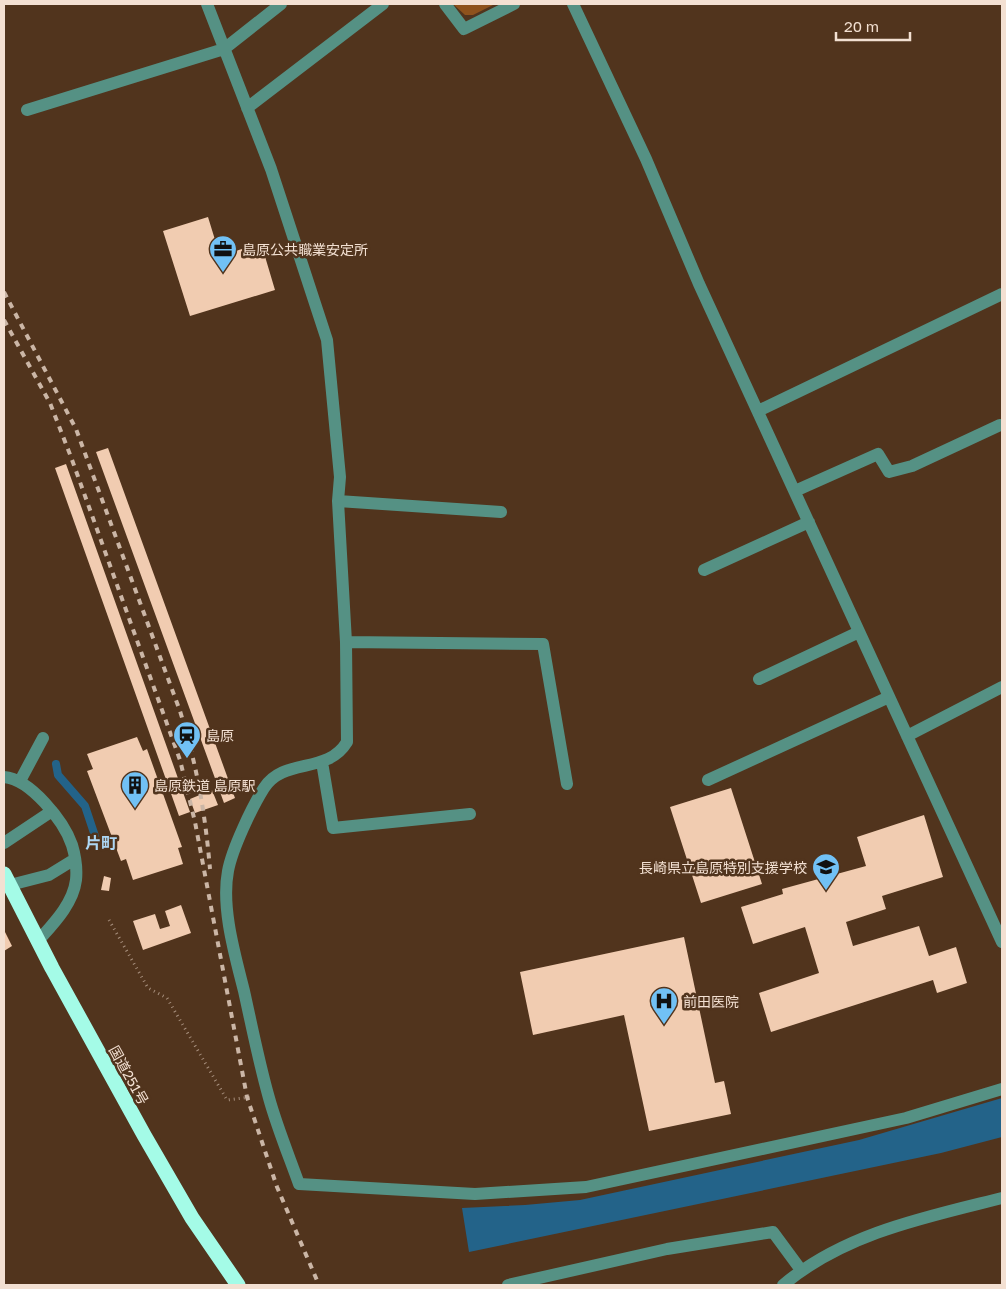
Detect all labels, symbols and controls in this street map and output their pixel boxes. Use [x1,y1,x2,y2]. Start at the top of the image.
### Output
scale bar [836,10,910,42]
text: 20 m [844,17,879,35]
office icon: 島原公共職業安定所 [208,234,238,273]
place label: 島原公共職業安定所 [242,241,368,258]
station icon: 島原 [172,720,202,759]
place label: 島原 [206,727,234,744]
building icon: 島原鉄道 島原駅 [120,770,150,809]
place label: 島原鉄道 島原駅 [154,777,256,794]
district label: 片町 [85,833,117,853]
school or university icon: 長崎県立島原特別支援学校 [811,852,841,891]
place label: 長崎県立島原特別支援学校 [639,859,807,876]
hospital icon: 前田医院 [649,986,679,1025]
place label: 前田医院 [683,993,739,1010]
street label: 国道251号 [106,1042,152,1108]

